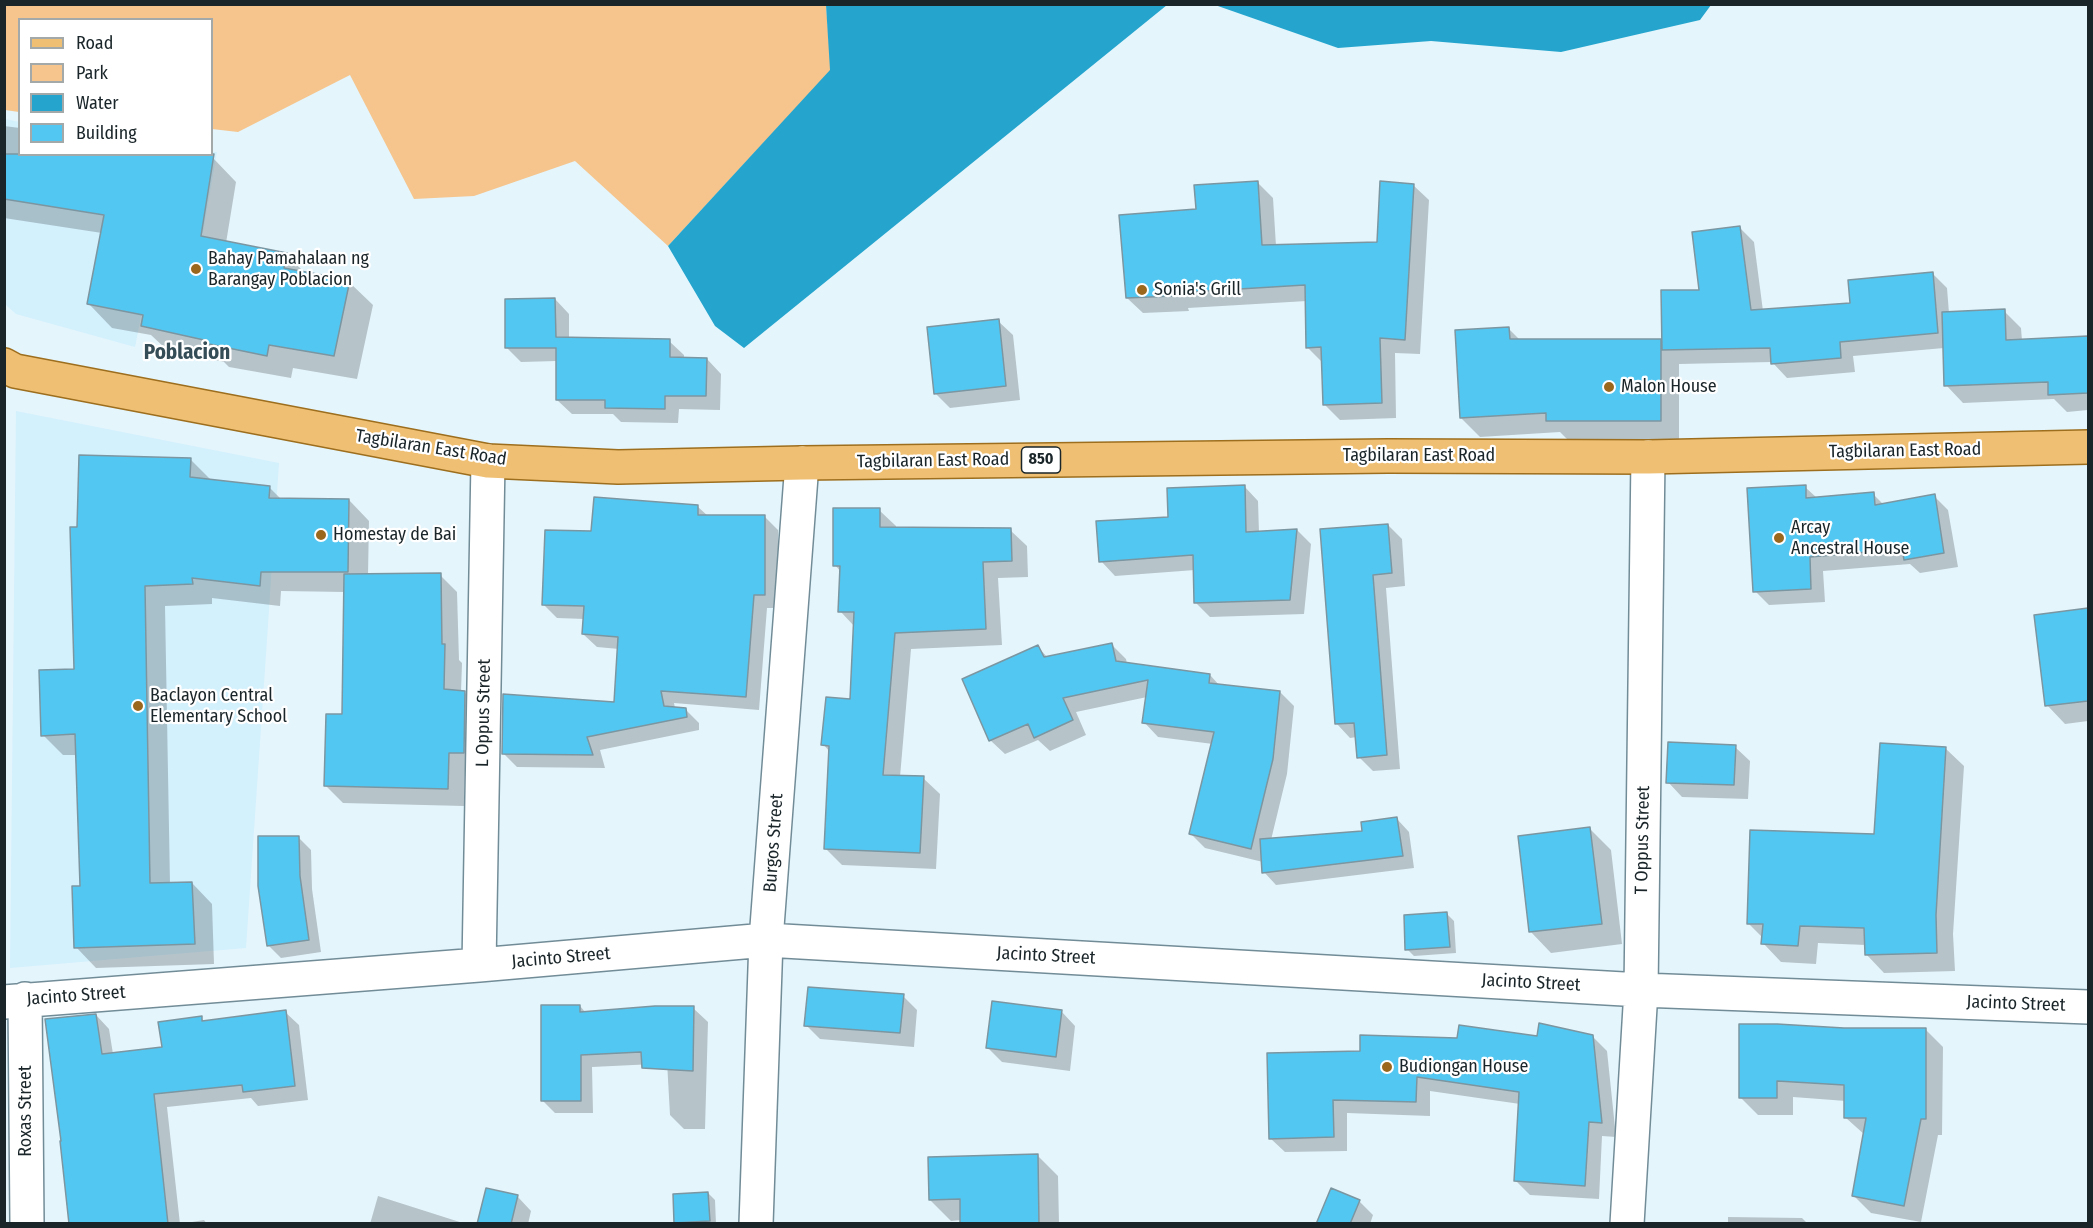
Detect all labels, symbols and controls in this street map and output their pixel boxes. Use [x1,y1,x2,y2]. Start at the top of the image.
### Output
legend [18,18,213,156]
text: Road [76,32,113,54]
text: Park [76,62,108,84]
text: Water [76,92,119,114]
text: Building [76,122,137,144]
place label: Bahay Pamahalaan ng Barangay Poblacion [208,248,369,290]
marker: Bahay Pamahalaan ng Barangay Poblacion [189,262,203,276]
place label: Sonia's Grill [1154,279,1241,301]
marker: Sonia's Grill [1135,283,1149,297]
district label: Poblacion [144,340,230,366]
place label: Malon House [1621,376,1717,398]
marker: Malon House [1602,380,1616,394]
street label: Tagbilaran East Road [354,425,508,471]
street label: Tagbilaran East Road [1829,439,1981,463]
street label: Tagbilaran East Road [1343,445,1495,467]
road number: 850 [1022,447,1060,473]
street label: Tagbilaran East Road [857,449,1009,473]
place label: Arcay Ancestral House [1791,517,1909,560]
place label: Homestay de Bai [333,524,456,546]
marker: Homestay de Bai [314,528,328,542]
marker: Arcay Ancestral House [1772,531,1786,545]
street label: L Oppus Street [472,659,496,767]
place label: Baclayon Central Elementary School [150,685,287,728]
marker: Baclayon Central Elementary School [131,699,145,713]
street label: T Oppus Street [1631,786,1655,894]
street label: Burgos Street [760,793,788,893]
street label: Jacinto Street [511,943,611,973]
street label: Jacinto Street [996,943,1096,969]
street label: Jacinto Street [1481,970,1581,996]
street label: Jacinto Street [26,982,126,1010]
street label: Jacinto Street [1966,991,2066,1017]
place label: Budiongan House [1399,1056,1528,1078]
marker: Budiongan House [1380,1060,1394,1074]
street label: Roxas Street [15,1065,37,1157]

